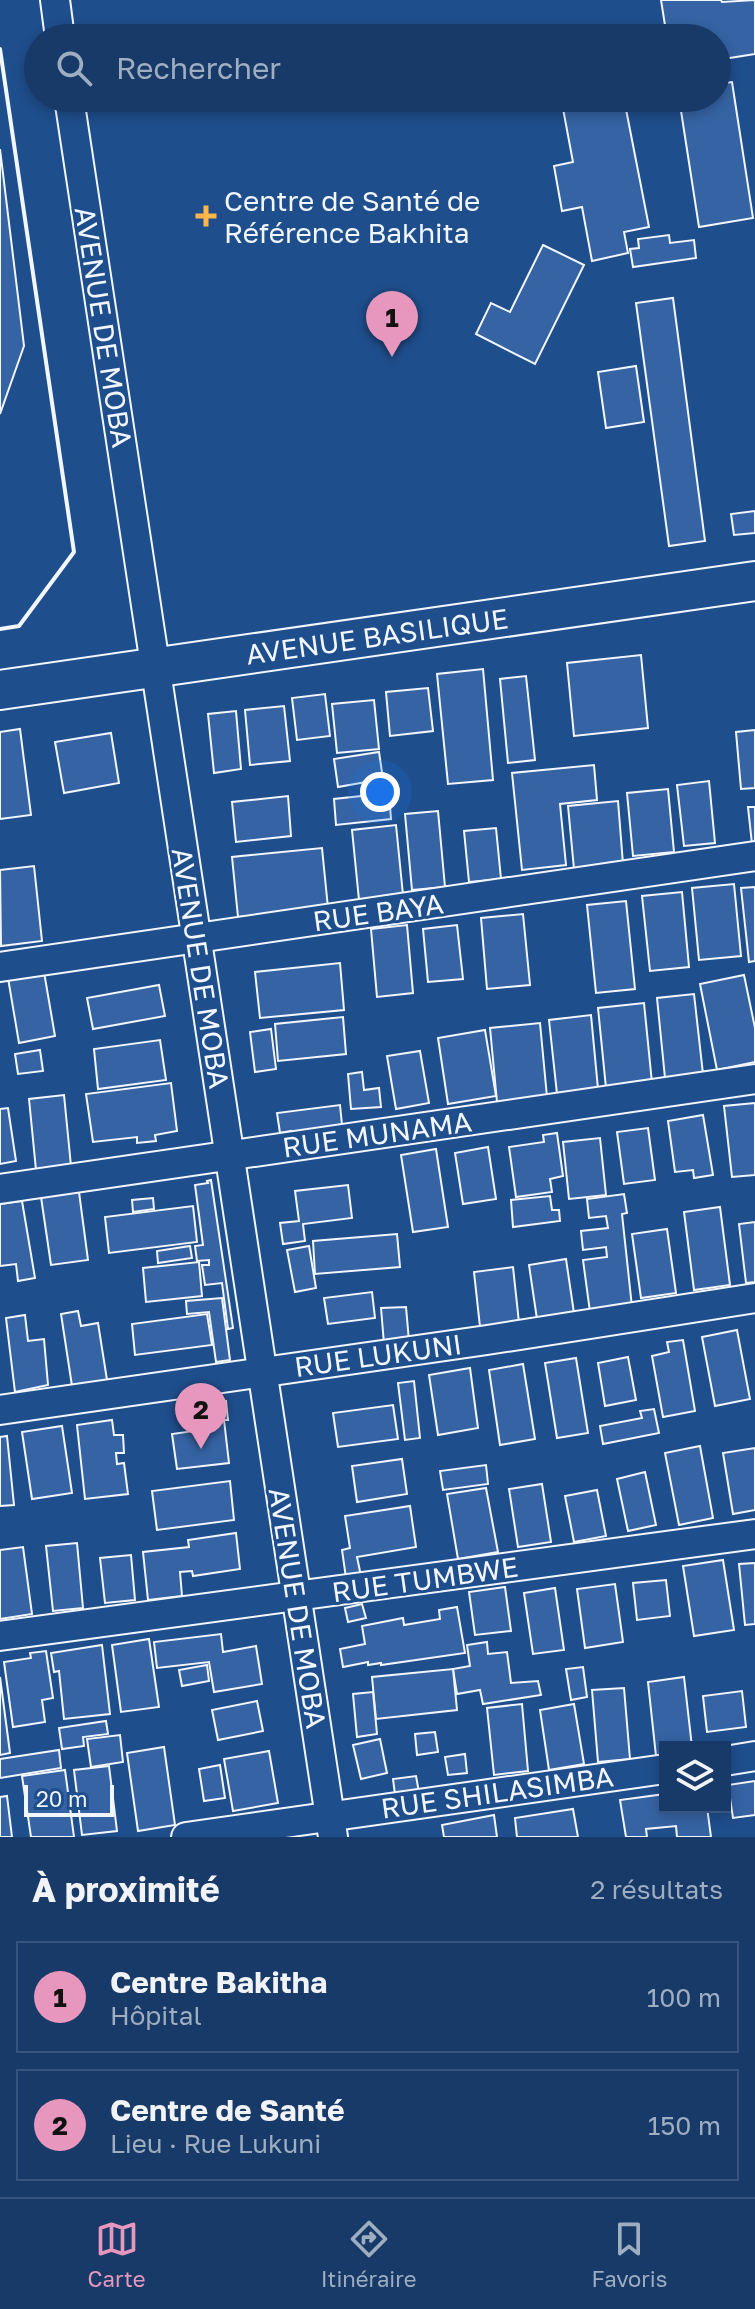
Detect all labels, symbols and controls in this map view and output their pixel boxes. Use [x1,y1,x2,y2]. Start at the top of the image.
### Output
search box [24,24,731,112]
icon: search [52,46,96,90]
text: Rechercher [116,50,281,86]
place label: Centre de Santé de Référence Bakhita [224,184,480,249]
street label: AVENUE DE MOBA [69,204,139,450]
marker: Centre de Santé de Référence Bakhita [195,205,217,227]
pin: 1 [366,291,418,357]
street label: AVENUE BASILIQUE [244,601,510,671]
your location [360,772,400,812]
street label: AVENUE DE MOBA [166,845,236,1091]
street label: RUE BAYA [311,886,446,937]
street label: RUE MUNAMA [280,1104,474,1164]
street label: RUE LUKUNI [292,1327,464,1383]
pin: 2 [175,1383,227,1449]
street label: AVENUE DE MOBA [263,1485,333,1731]
street label: RUE TUMBWE [330,1550,520,1608]
map controls [659,1741,731,1813]
button: layers [659,1741,731,1813]
street label: RUE SHILASIMBA [379,1759,616,1825]
scale bar [24,1781,114,1817]
text: 20 m [36,1785,87,1812]
text: À proximité [32,1869,220,1909]
text: 2 résultats [590,1874,723,1905]
text: Centre Bakitha [110,1964,327,2000]
text: 1 [53,1982,67,2013]
text: 100 m [647,1982,721,2013]
text: Hôpital [110,2000,202,2031]
text: Centre de Santé [110,2092,345,2128]
text: 2 [52,2110,68,2141]
text: 150 m [648,2110,721,2141]
text: Lieu · Rue Lukuni [110,2128,321,2159]
tab: Carte [88,2217,146,2292]
tab: Itinéraire [321,2217,416,2292]
tab: Favoris [592,2217,667,2292]

